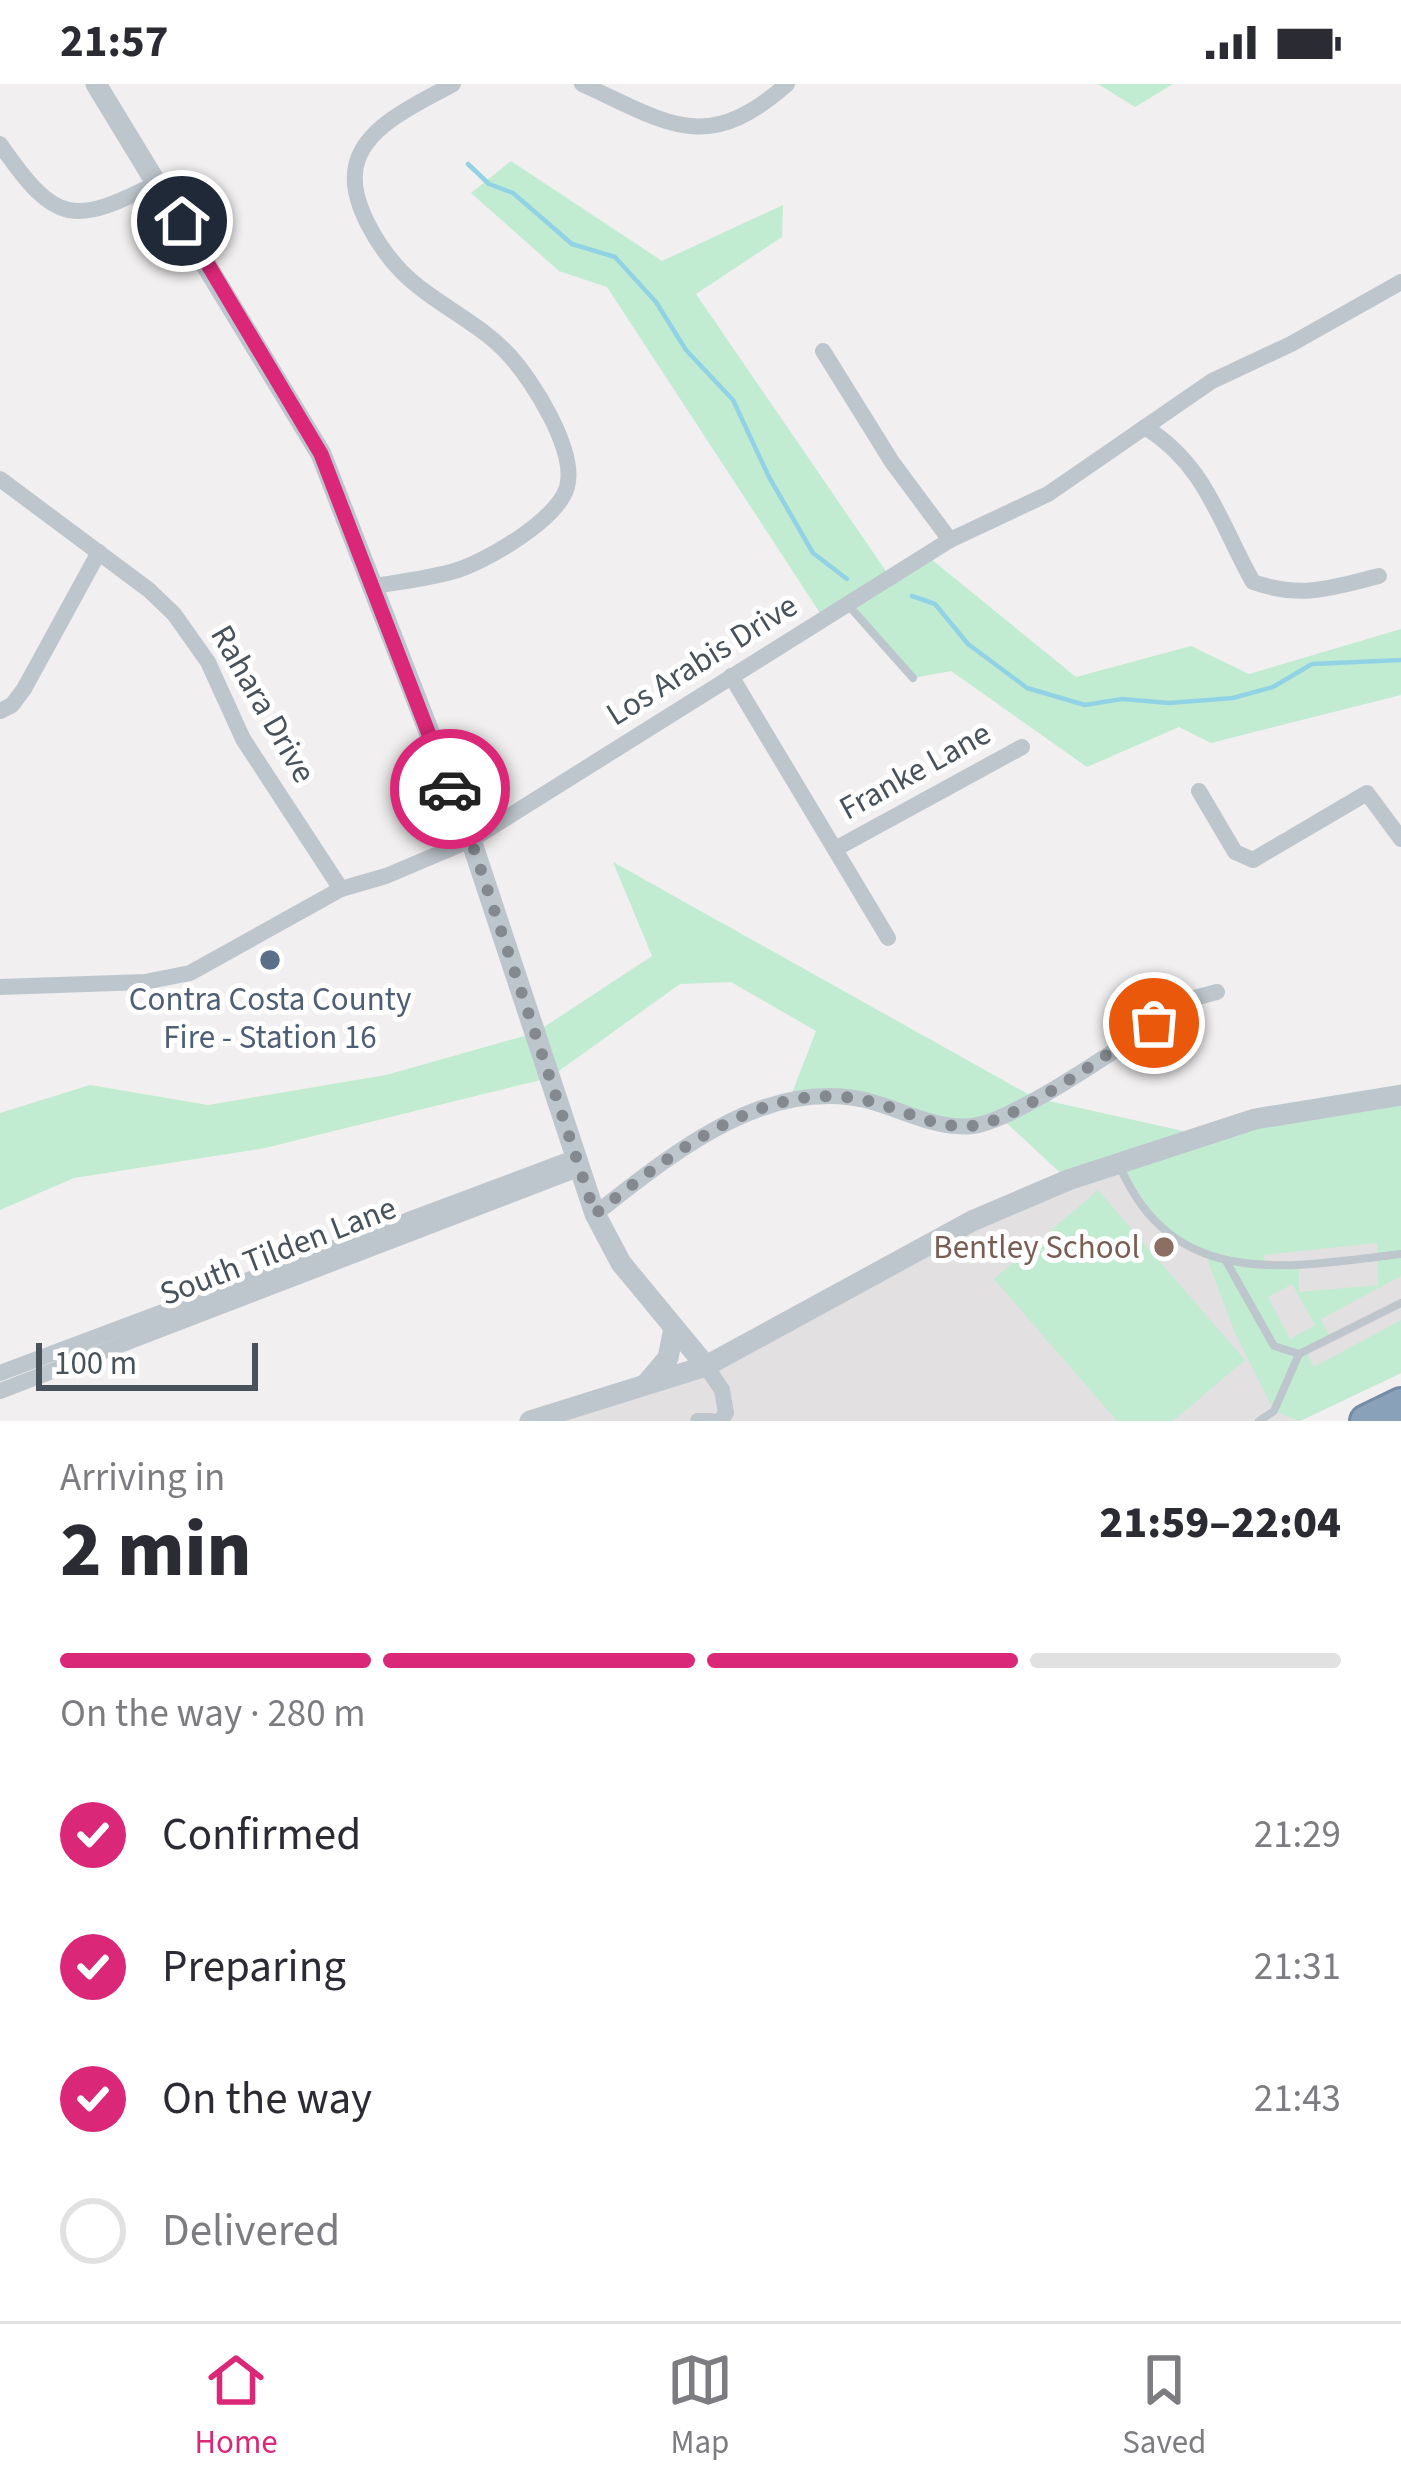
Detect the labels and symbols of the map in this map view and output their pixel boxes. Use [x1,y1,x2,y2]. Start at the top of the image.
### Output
pin [131,170,233,272]
street label: Los Arabis Drive [597,582,807,738]
street label: Rahara Drive [199,616,327,792]
street label: Franke Lane [831,710,999,832]
courier [390,729,510,849]
marker: Contra Costa County Fire - Station 16 [257,947,283,973]
pin [1103,972,1205,1074]
place label: Contra Costa County Fire - Station 16 [129,976,412,1061]
street label: South Tilden Lane [153,1184,403,1318]
place label: Bentley School [933,1224,1140,1271]
marker: Bentley School [1151,1234,1177,1260]
scale bar [36,1337,258,1390]

